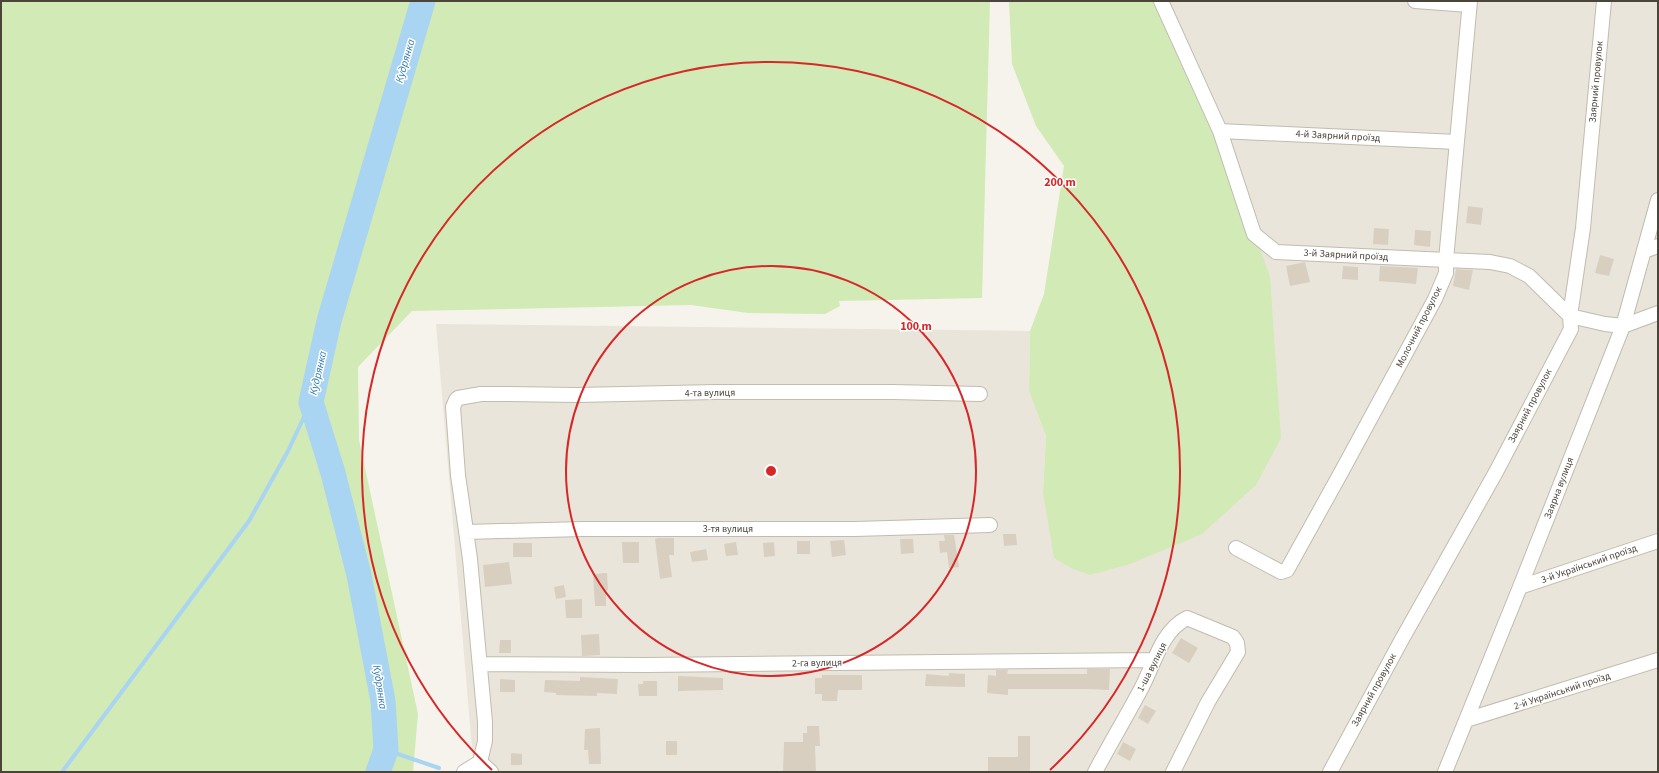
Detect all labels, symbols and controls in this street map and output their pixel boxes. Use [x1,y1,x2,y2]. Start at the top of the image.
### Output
water label: Кудрянка [392,37,418,85]
street label: Заярний провулок [1585,41,1607,123]
street label: 4-й Заярний проїзд [1295,127,1381,145]
text: 200 m [1044,174,1076,191]
street label: 3-й Заярний проїзд [1303,246,1389,264]
street label: Молочний провулок [1392,284,1446,370]
text: 100 m [900,318,932,335]
water label: Кудрянка [306,349,330,397]
street label: Заярний провулок [1505,366,1555,445]
street label: 4-та вулиця [685,386,735,400]
street label: Заярна вулиця [1541,455,1577,521]
centre of rings [764,464,778,478]
street label: 3-тя вулиця [703,522,753,536]
street label: 3-й Український проїзд [1539,541,1639,587]
street label: 1-ша вулиця [1134,640,1170,694]
street label: Заярний провулок [1348,651,1400,729]
street label: 2-га вулиця [792,656,842,670]
water label: Кудрянка [369,664,391,710]
street label: 2-й Український проїзд [1512,669,1613,713]

